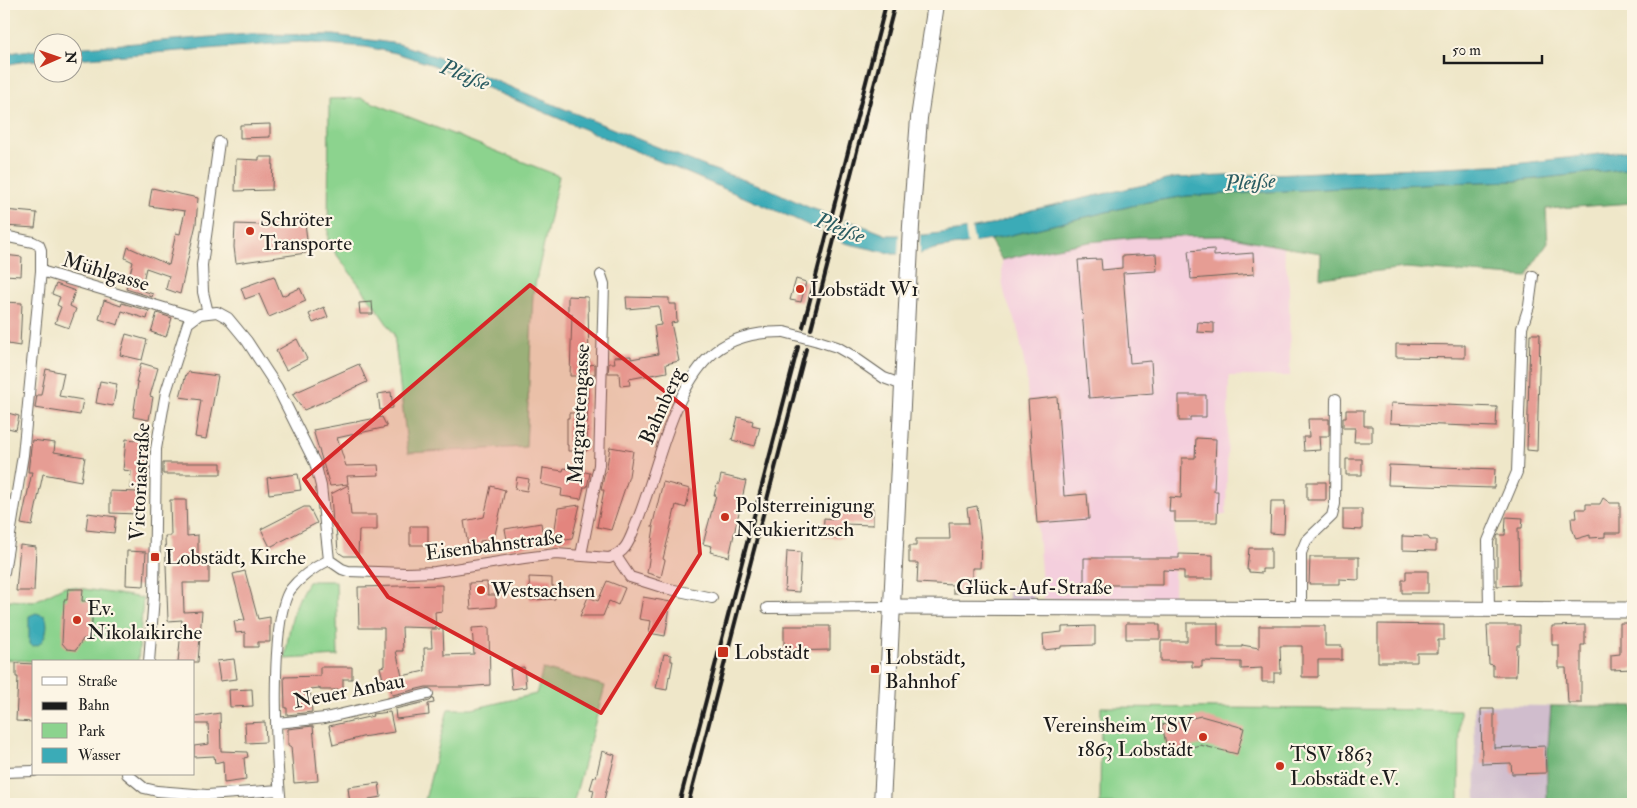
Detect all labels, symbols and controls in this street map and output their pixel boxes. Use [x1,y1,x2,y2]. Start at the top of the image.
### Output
north arrow [32,32,82,82]
scale bar [1444,32,1542,64]
text: 50 m [1452,41,1481,60]
text: N [62,50,79,65]
water label: Pleiße [435,52,494,98]
water label: Pleiße [1223,166,1277,198]
water label: Pleiße [810,205,869,250]
place label: Schröter Transporte [260,206,352,257]
marker: Schröter Transporte [244,225,256,237]
street label: Mühlgasse [59,246,153,298]
place label: Lobstädt W1 [810,276,919,303]
marker: Lobstädt W1 [794,283,806,295]
street label: Margaretengasse [562,343,596,485]
street label: Bahnberg [633,363,691,449]
street label: Victoriastraße [123,422,157,542]
place label: Polsterreinigung Neukieritzsch [735,492,874,543]
marker: Polsterreinigung Neukieritzsch [719,511,731,523]
street label: Eisenbahnstraße [423,523,565,567]
place label: Lobstädt, Kirche [165,544,306,571]
marker: Lobstädt, Kirche [149,551,161,563]
street label: Glück-Auf-Straße [956,574,1112,601]
place label: Westsachsen [490,577,596,604]
marker: Westsachsen [475,584,487,596]
place label: Ev. Nikolaikirche [87,595,202,646]
marker: Ev. Nikolaikirche [71,614,83,626]
place label: Lobstädt [734,639,810,666]
place label: Lobstädt, Bahnhof [885,644,965,695]
marker: Lobstädt [716,645,730,659]
legend [32,660,195,776]
marker: Lobstädt, Bahnhof [869,663,881,675]
street label: Neuer Anbau [291,667,407,715]
text: Straße [78,672,117,691]
text: Bahn [78,696,110,715]
place label: Vereinsheim TSV 1863 Lobstädt [1043,712,1194,763]
text: Park [78,722,105,741]
marker: Vereinsheim TSV 1863 Lobstädt [1197,731,1209,743]
place label: TSV 1863 Lobstädt e.V. [1290,741,1399,792]
text: Wasser [77,746,121,765]
marker: TSV 1863 Lobstädt e.V. [1274,760,1286,772]

